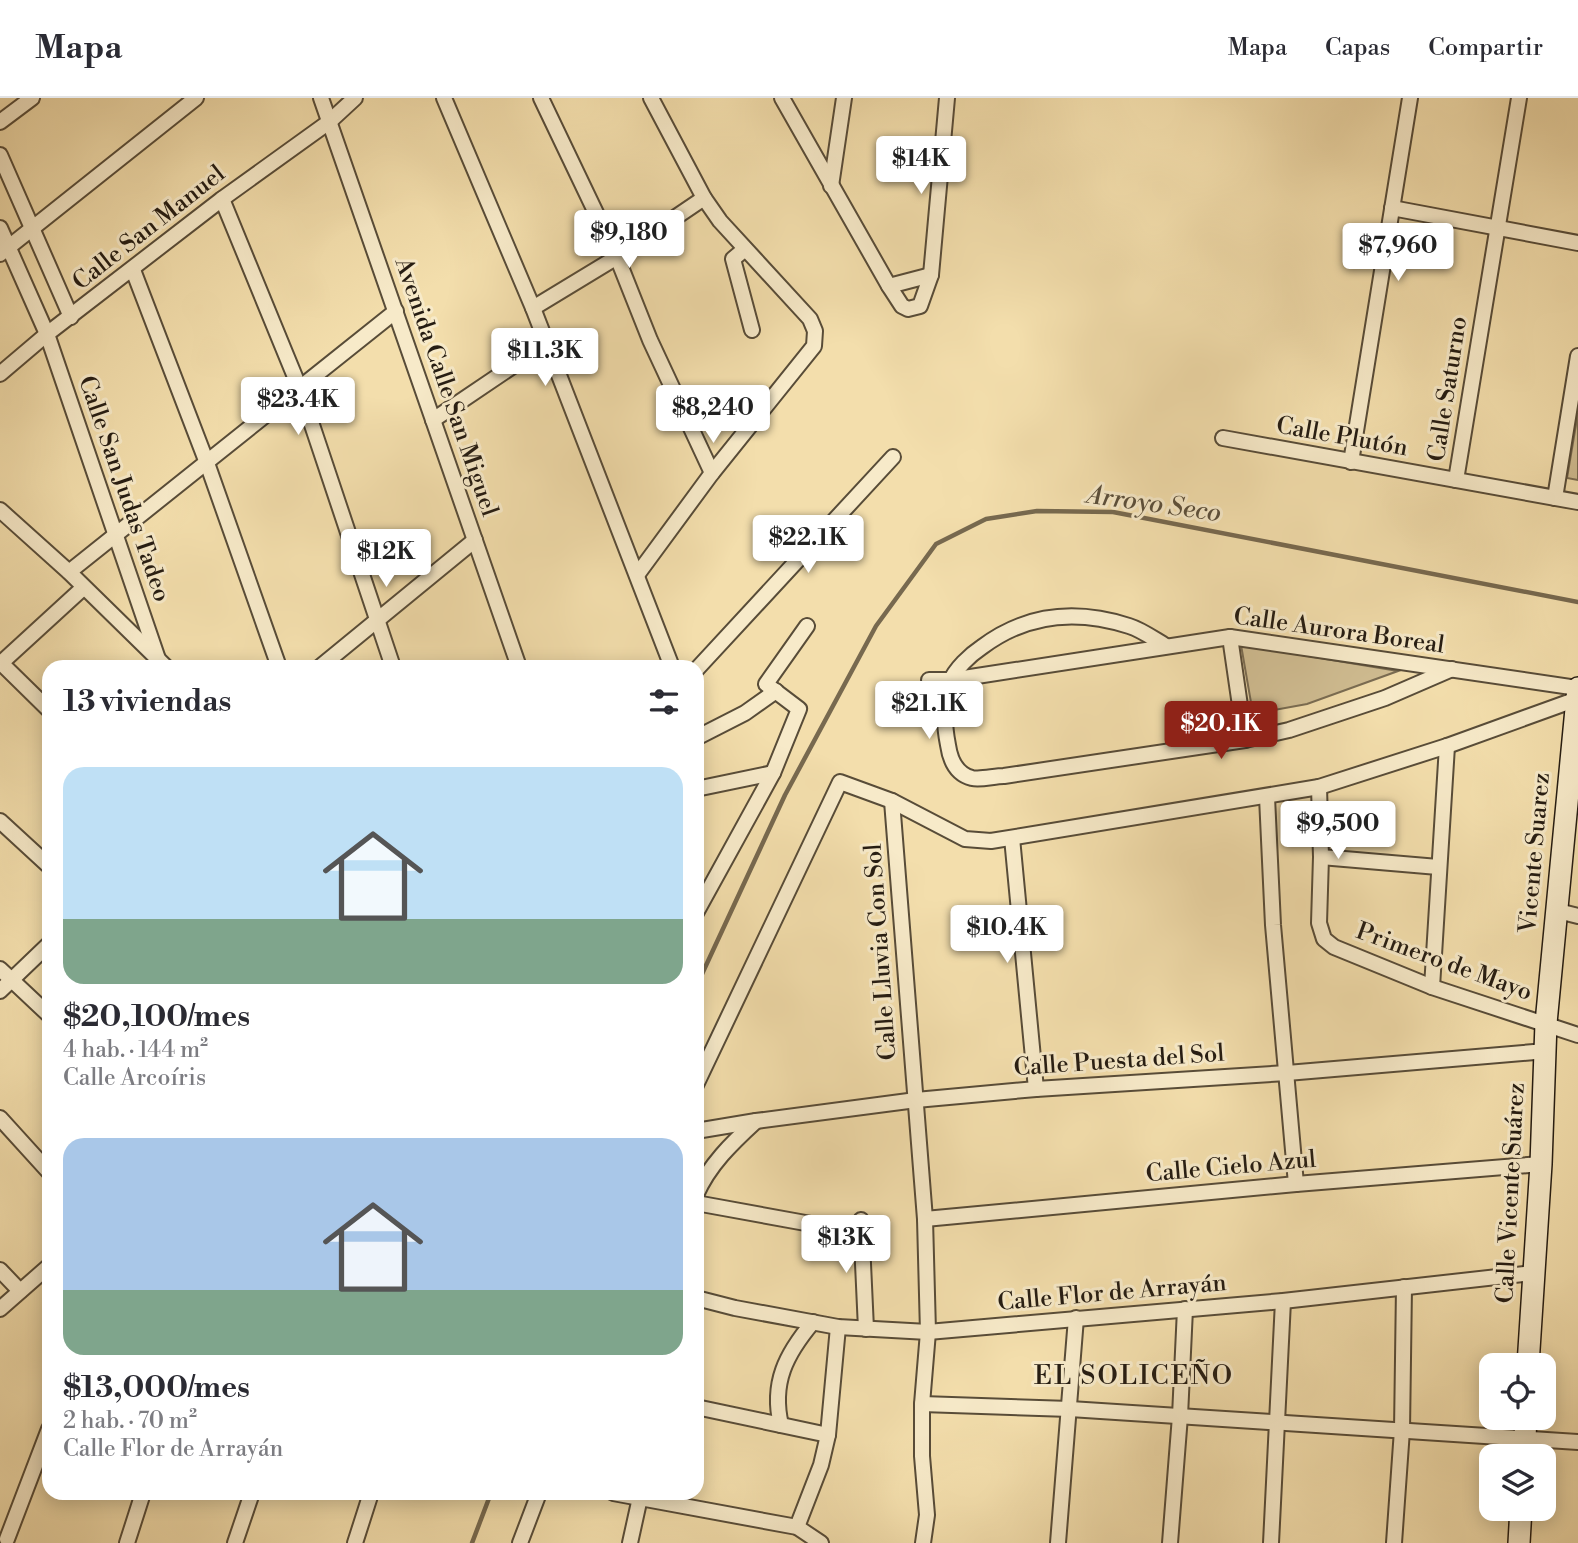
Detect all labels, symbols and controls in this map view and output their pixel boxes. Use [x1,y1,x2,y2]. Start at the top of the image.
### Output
text: Mapa [35,28,122,69]
text: Mapa [1228,33,1287,63]
text: Capas [1325,33,1390,63]
text: Compartir [1428,33,1543,63]
pin: $14K [880,136,962,196]
text: $14K [892,145,950,173]
street label: Calle San Manuel [67,159,231,297]
pin: $9,180 [572,211,686,270]
text: $9,180 [590,219,668,247]
pin: $7,960 [1341,223,1455,283]
text: $7,960 [1359,232,1437,260]
street label: Avenida Calle San Miguel [387,253,504,520]
street label: Calle Saturno [1422,314,1474,464]
pin: $11.3K [488,328,602,388]
text: $11.3K [507,337,583,365]
street label: Calle San Judas Tadeo [71,372,177,606]
pin: $23.4K [241,378,355,437]
text: $23.4K [257,386,339,414]
pin: $8,240 [656,386,770,445]
text: $8,240 [672,394,754,422]
street label: Calle Plutón [1274,411,1410,463]
water label: Arroyo Seco [1082,478,1223,529]
pin: $22.1K [751,516,865,575]
text: $22.1K [769,524,847,552]
pin: $12K [345,530,427,589]
text: $12K [357,538,415,566]
street label: Calle Aurora Boreal [1232,601,1446,661]
pin: $21.1K [872,682,986,741]
text: 13 viviendas [63,683,231,721]
icon: filters [645,683,683,721]
text: $21.1K [891,690,967,718]
pin: $20.1K [1164,702,1278,761]
text: $20.1K [1181,710,1261,738]
street label: Vicente Suarez [1513,771,1557,936]
pin: $9,500 [1281,802,1395,861]
text: $9,500 [1297,810,1379,838]
icon: home [310,813,436,939]
street label: Calle Lluvia Con Sol [858,843,904,1061]
pin: $10.4K [950,906,1064,965]
text: $10.4K [966,914,1048,942]
street label: Primero de Mayo [1352,916,1536,1008]
text: $20,100/mes [63,998,250,1036]
text: 4 hab. · 144 m² [63,1036,208,1064]
street label: Calle Puesta del Sol [1013,1039,1225,1083]
text: Calle Arcoíris [63,1064,206,1092]
street label: Calle Vicente Suárez [1490,1082,1532,1304]
street label: Calle Cielo Azul [1145,1145,1317,1189]
icon: home [310,1184,436,1310]
pin: $13K [805,1216,887,1275]
text: $13K [817,1224,875,1252]
street label: Calle Flor de Arrayán [996,1268,1228,1318]
map controls [1479,1353,1556,1521]
button: locate [1479,1353,1556,1430]
district label: EL SOLICEÑO [1034,1359,1234,1392]
text: $13,000/mes [63,1369,250,1407]
text: 2 hab. · 70 m² [63,1407,197,1435]
text: Calle Flor de Arrayán [63,1435,283,1463]
button: layers [1479,1444,1556,1521]

